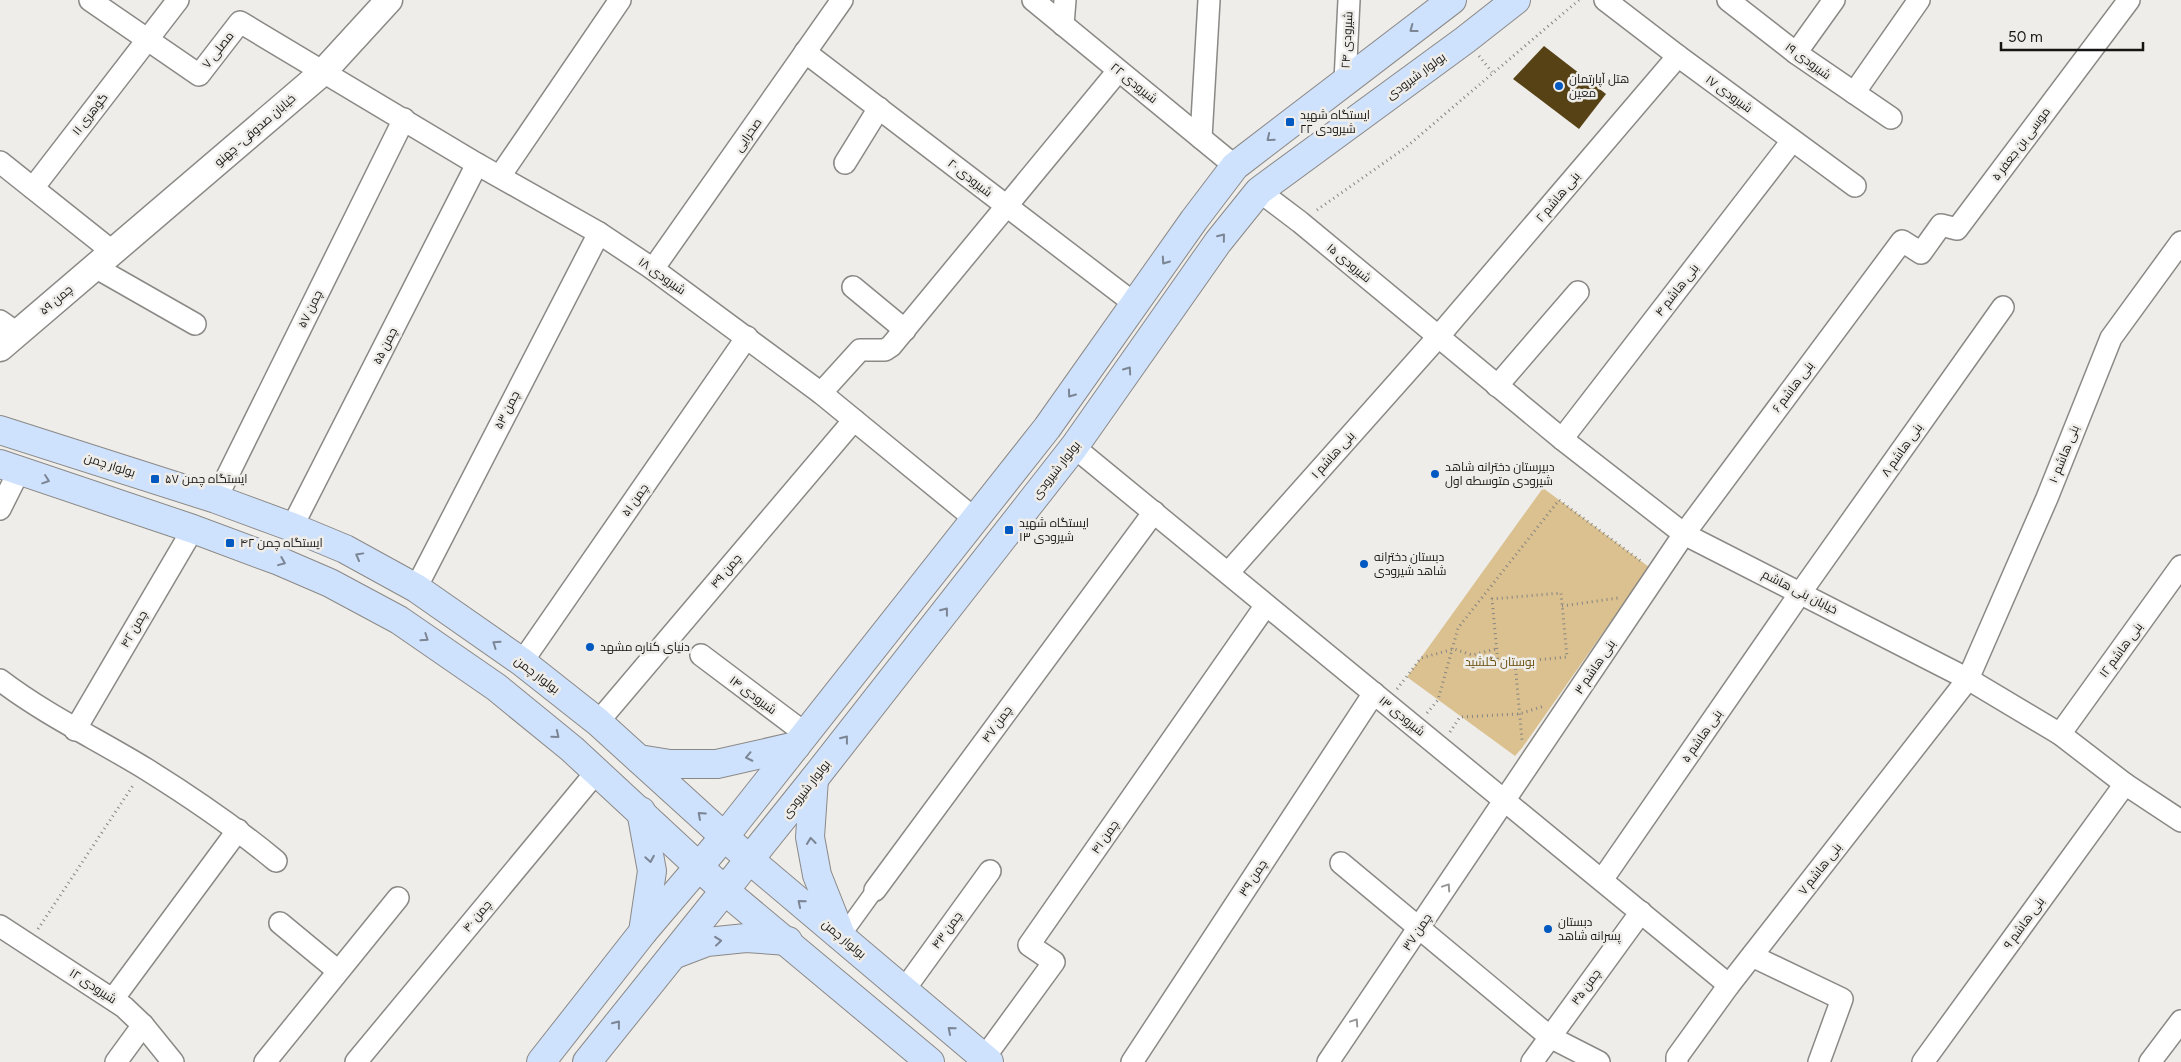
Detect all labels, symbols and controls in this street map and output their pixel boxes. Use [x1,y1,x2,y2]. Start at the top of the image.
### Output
street label: شیرودی ۲۴ [1339,11,1355,69]
scale bar [2001,20,2144,52]
one-way arrow [1410,24,1419,32]
text: 50 m [2008,28,2043,46]
street label: مصلی ۷ [199,29,237,71]
street label: شیرودی ۱۹ [1782,40,1834,82]
street label: بولوار شیرودی [1384,50,1448,102]
street label: شیرودی ۲۲ [1108,60,1160,106]
place label: هتل آپارتمان معین [1569,72,1629,100]
street label: شیرودی ۱۷ [1703,72,1755,116]
marker: هتل آپارتمان معین [1553,80,1565,92]
street label: گوهری ۱۱ [69,90,111,138]
street label: خیابان صدوقی- چهنو [212,91,300,170]
street label: موسی بن جعفر ۵ [1989,105,2053,183]
place label: ایستگاه شهید شیرودی ۲۲ [1300,108,1370,136]
street label: صحرایی [731,116,765,154]
marker: ایستگاه شهید شیرودی ۲۲ [1284,116,1296,128]
one-way arrow [1267,133,1276,141]
street label: شیرودی ۲۰ [945,156,995,200]
street label: بنی هاشم ۲ [1533,169,1584,225]
one-way arrow [1216,234,1224,243]
street label: شیرودی ۱۵ [1324,240,1374,286]
street label: شیرودی ۱۸ [636,255,688,297]
one-way arrow [1162,255,1171,265]
street label: بنی هاشم ۴ [1652,261,1702,319]
street label: چمن ۵۹ [37,282,77,319]
street label: چمن ۵۷ [295,288,327,331]
street label: چمن ۵۵ [370,325,402,368]
street label: بنی هاشم ۶ [1769,359,1817,416]
one-way arrow [1122,366,1131,375]
one-way arrow [1068,388,1077,397]
street label: چمن ۵۳ [492,389,524,432]
street label: بنی هاشم ۸ [1879,421,1926,480]
street label: بنی هاشم ۱۰ [2046,423,2083,485]
street label: بنی هاشم ۱ [1308,429,1358,482]
street label: بولوار شیرودی [1029,438,1083,502]
street label: بولوار چمن [82,450,137,482]
place label: دبیرستان دخترانه شاهد شیرودی متوسطه اول [1445,460,1555,488]
marker: دبیرستان دخترانه شاهد شیرودی متوسطه اول [1429,468,1441,480]
place label: ایستگاه چمن ۵۷ [165,472,247,488]
marker: ایستگاه چمن ۵۷ [149,473,161,485]
one-way arrow [41,474,50,484]
street label: چمن ۵۱ [619,481,653,520]
place label: ایستگاه شهید شیرودی ۱۳ [1019,516,1089,544]
marker: ایستگاه شهید شیرودی ۱۳ [1003,524,1015,536]
place label: ایستگاه چمن ۴۲ [240,536,323,552]
marker: ایستگاه چمن ۴۲ [224,537,236,549]
place label: دبستان دخترانه شاهد شیرودی [1374,550,1447,578]
street label: چمن ۴۹ [708,551,746,592]
one-way arrow [356,553,365,563]
one-way arrow [277,556,286,566]
marker: دبستان دخترانه شاهد شیرودی [1358,558,1370,570]
street label: خیابان بنی هاشم [1760,567,1840,618]
street label: چمن ۴۲ [118,608,152,651]
one-way arrow [940,608,948,617]
street label: بنی هاشم ۱۲ [2096,620,2146,681]
one-way arrow [420,632,429,641]
street label: بنی هاشم ۳ [1572,637,1619,697]
place label: دنیای کناره مشهد [600,640,690,654]
one-way arrow [492,641,502,650]
marker: دنیای کناره مشهد [584,641,596,653]
street label: بولوار چمن [510,653,562,698]
park label: بوستان گلشید [1465,655,1535,669]
street label: شیرودی ۱۴ [727,673,779,717]
street label: شیرودی ۱۳ [1376,693,1428,739]
street label: چمن ۴۷ [979,703,1017,746]
street label: بنی هاشم ۵ [1679,707,1726,765]
one-way arrow [550,730,559,739]
one-way arrow [840,736,848,745]
one-way arrow [744,751,753,761]
street label: بولوار شیرودی [779,757,833,821]
one-way arrow [697,812,706,821]
street label: چمن ۴۱ [1088,817,1123,858]
one-way arrow [806,836,817,844]
street label: بنی هاشم ۷ [1795,840,1845,898]
one-way arrow [644,855,655,863]
street label: چمن ۳۹ [1236,857,1272,900]
one-way arrow [1441,884,1450,893]
street label: بنی هاشم ۹ [2001,894,2048,952]
street label: چمن ۴۰ [460,897,496,936]
one-way arrow [797,899,806,908]
street label: چمن ۴۳ [929,909,967,952]
street label: چمن ۳۷ [1400,911,1436,954]
place label: دبستان پسرانه شاهد [1558,915,1621,945]
street label: بولوار چمن [818,917,869,963]
marker: دبستان پسرانه شاهد [1542,923,1554,935]
one-way arrow [714,936,722,947]
street label: شیرودی ۱۲ [67,966,119,1006]
street label: چمن ۳۵ [1568,966,1605,1009]
one-way arrow [1349,1018,1358,1028]
one-way arrow [612,1021,620,1030]
one-way arrow [948,1027,957,1036]

